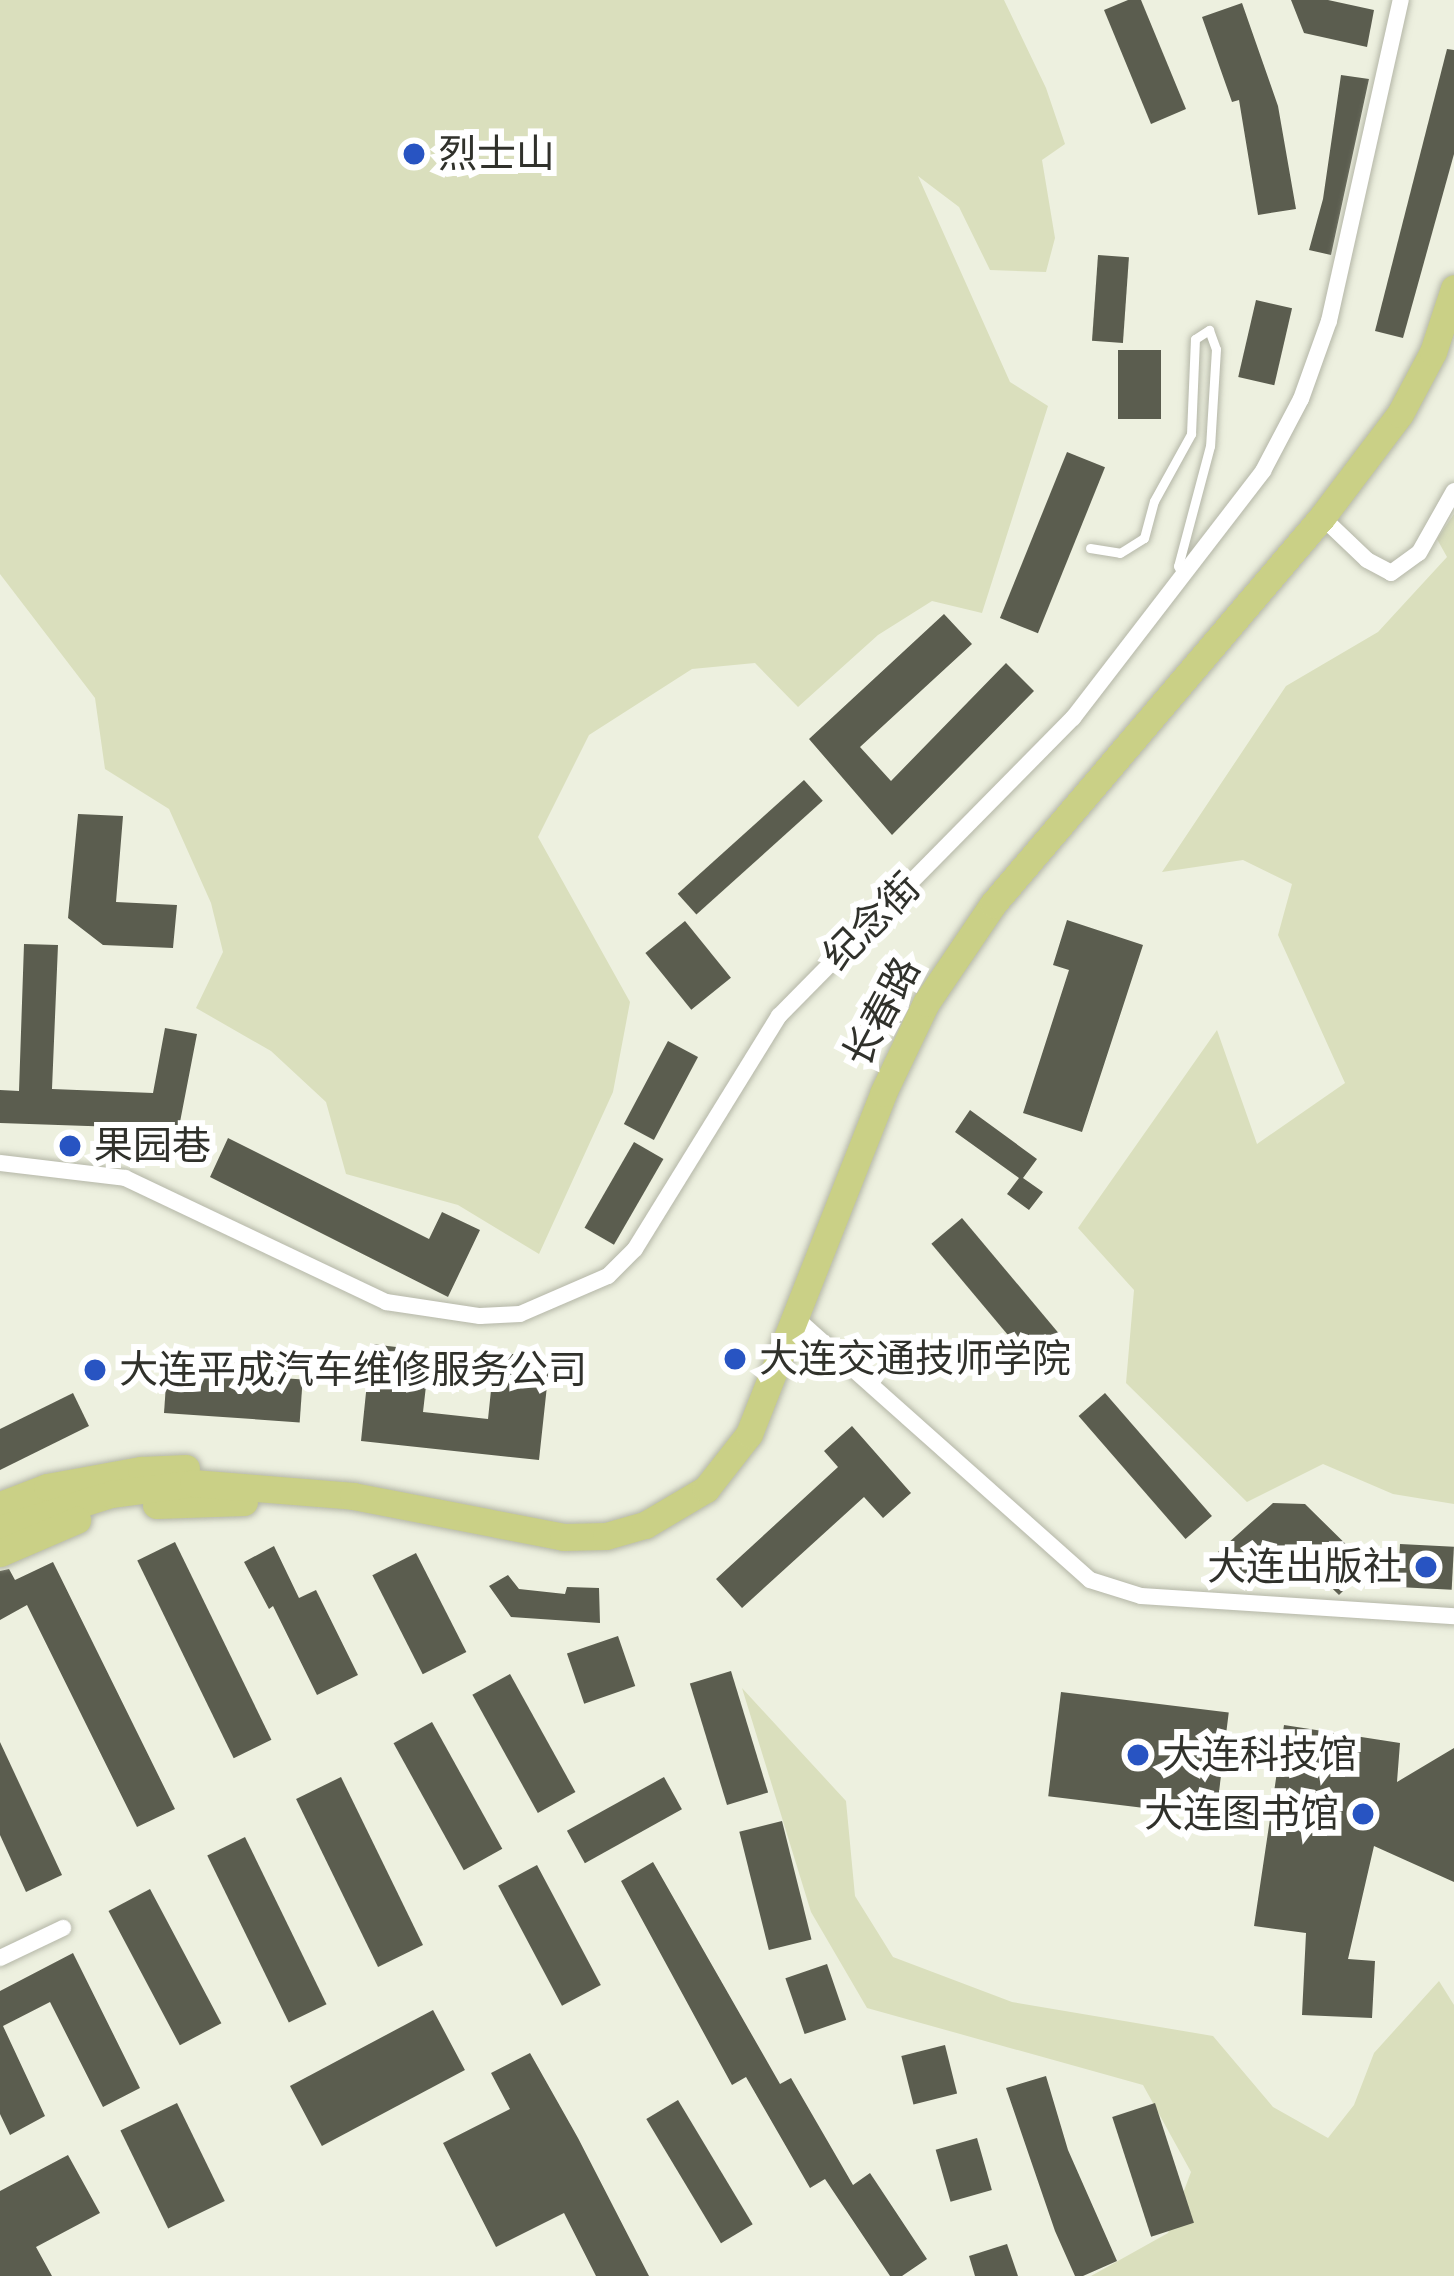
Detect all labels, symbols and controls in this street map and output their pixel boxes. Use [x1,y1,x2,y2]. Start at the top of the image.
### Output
place label: 烈士山 [438,131,555,177]
marker: 烈士山 [401,141,427,167]
street label: 纪念街 [814,864,930,980]
street label: 长春路 [834,949,930,1075]
place label: 果园巷 [94,1123,211,1169]
marker: 果园巷 [57,1133,83,1159]
place label: 大连交通技师学院 [759,1336,1071,1382]
marker: 大连交通技师学院 [722,1346,748,1372]
place label: 大连平成汽车维修服务公司 [119,1347,587,1393]
marker: 大连平成汽车维修服务公司 [82,1357,108,1383]
place label: 大连出版社 [1207,1544,1402,1590]
marker: 大连出版社 [1413,1554,1439,1580]
place label: 大连科技馆 [1162,1732,1357,1778]
marker: 大连科技馆 [1125,1742,1151,1768]
place label: 大连图书馆 [1144,1791,1339,1837]
marker: 大连图书馆 [1350,1801,1376,1827]

